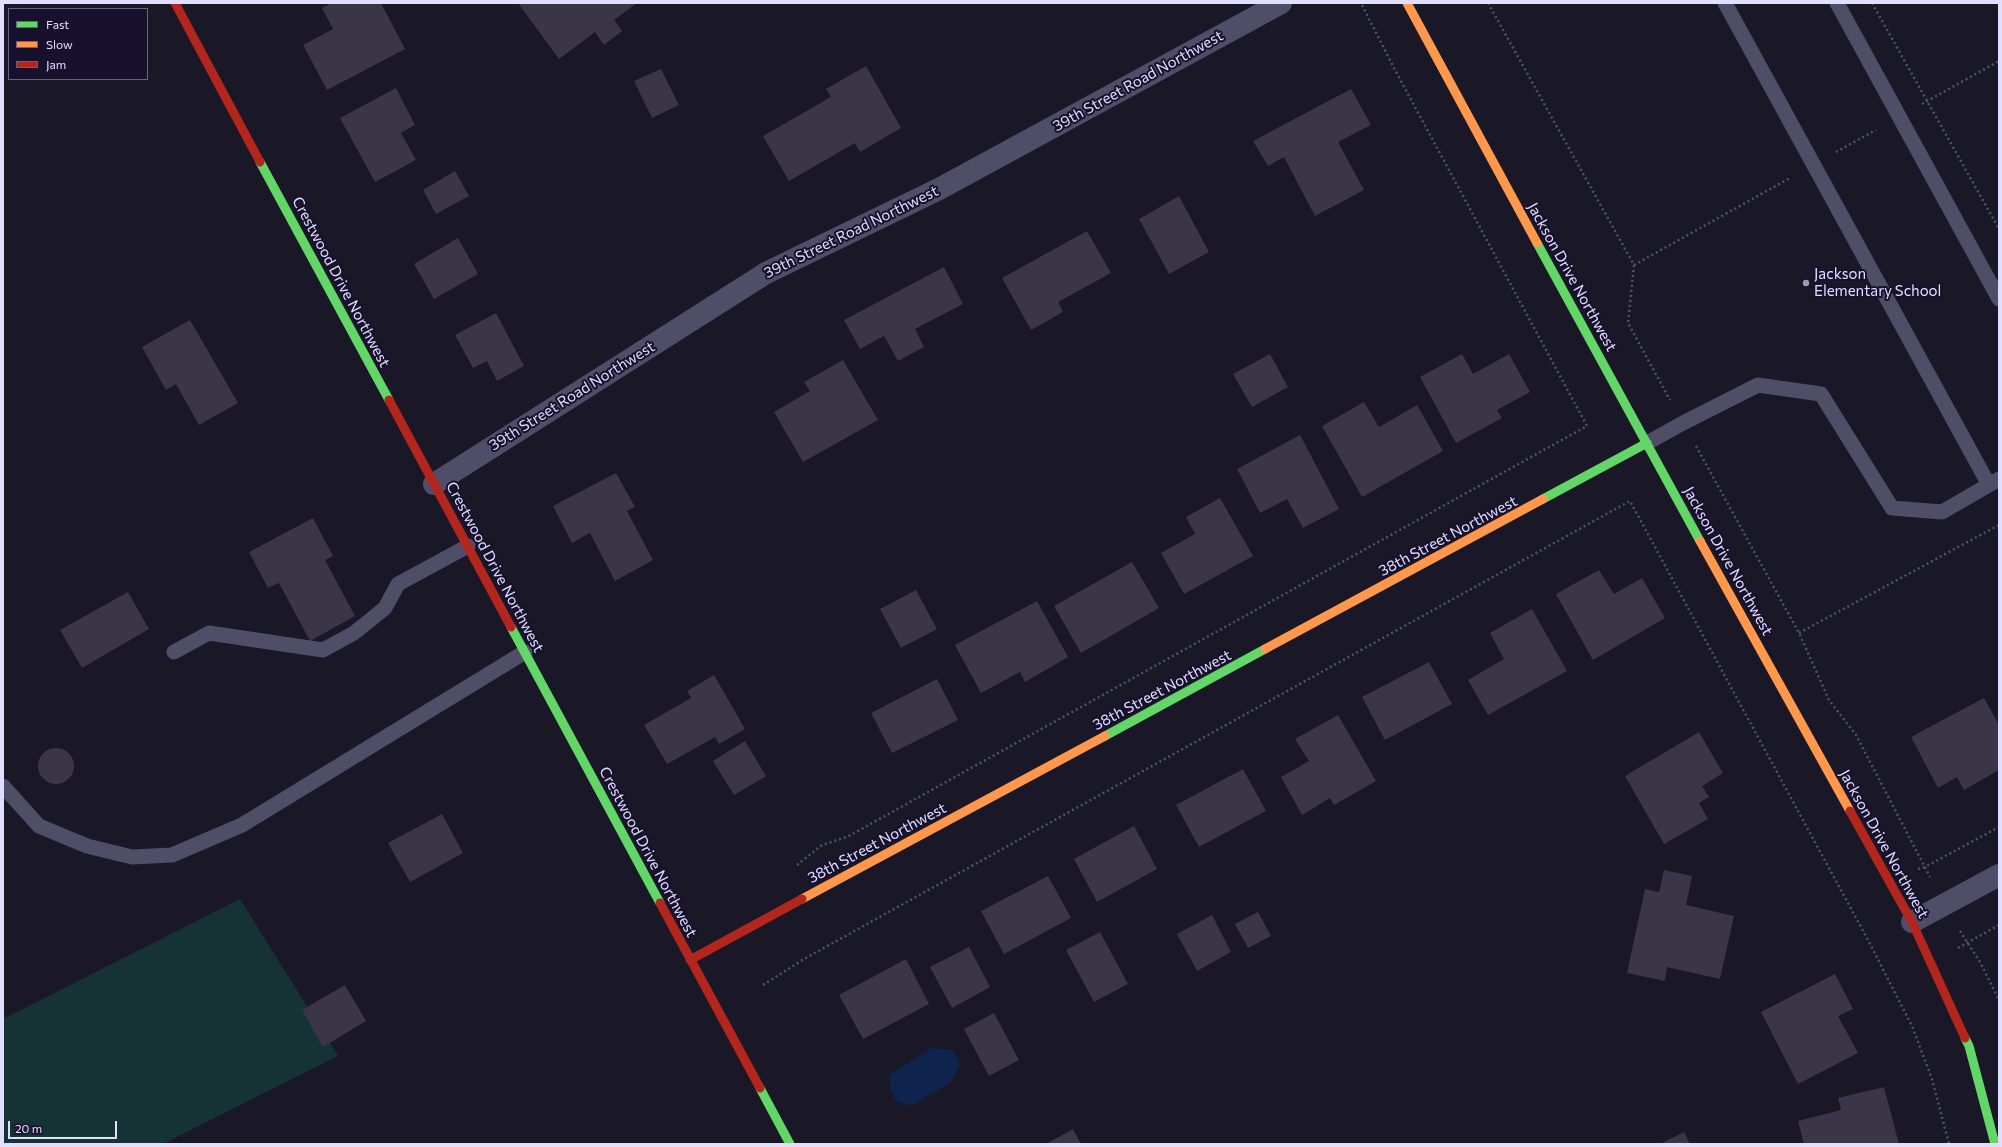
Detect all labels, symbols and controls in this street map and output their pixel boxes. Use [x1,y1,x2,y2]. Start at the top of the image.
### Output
legend [8,8,148,80]
text: Fast [46,17,69,31]
street label: 39th Street Road Northwest [1050,27,1226,135]
text: Slow [46,37,73,51]
text: Jam [46,57,66,71]
street label: 39th Street Road Northwest [761,182,941,282]
street label: Crestwood Drive Northwest [288,194,394,370]
street label: Jackson Drive Northwest [1524,199,1620,355]
place label: Jackson Elementary School [1814,265,1941,300]
marker: Jackson Elementary School [1801,278,1811,288]
street label: 39th Street Road Northwest [486,338,658,454]
street label: Crestwood Drive Northwest [442,479,548,655]
street label: Jackson Drive Northwest [1680,483,1776,639]
street label: 38th Street Northwest [1376,492,1520,580]
street label: 38th Street Northwest [1090,646,1234,734]
street label: Crestwood Drive Northwest [595,764,701,940]
street label: Jackson Drive Northwest [1836,766,1932,922]
street label: 38th Street Northwest [805,799,949,887]
scale bar [10,1113,119,1139]
text: 20 m [15,1121,42,1135]

